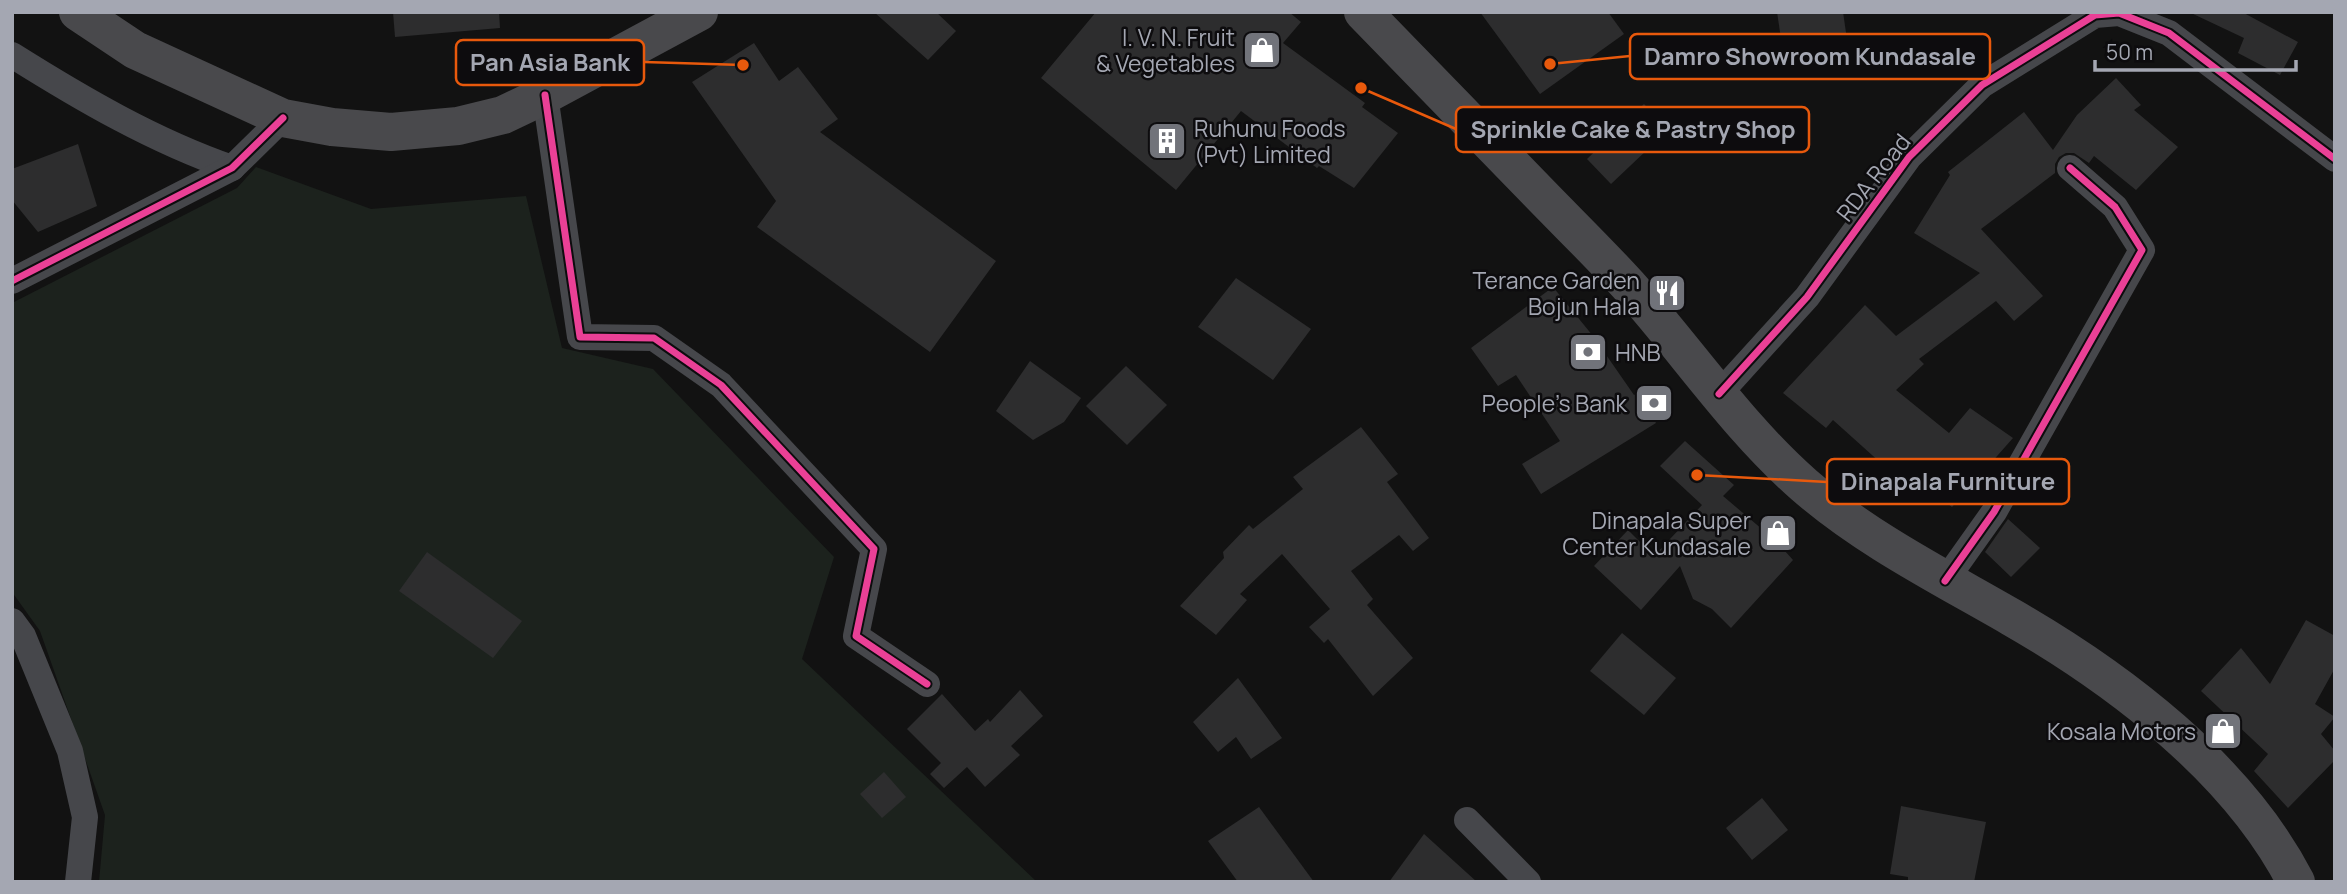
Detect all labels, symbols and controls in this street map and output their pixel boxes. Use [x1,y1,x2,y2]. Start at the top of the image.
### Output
place label: I. V. N. Fruit & Vegetables [1096,21,1235,79]
scale bar [2095,28,2296,72]
shop icon: I. V. N. Fruit & Vegetables [1241,29,1283,71]
callout: Damro Showroom Kundasale [1630,34,1990,79]
text: 50 m [2106,38,2153,66]
text: Damro Showroom Kundasale [1644,39,1976,72]
callout: Pan Asia Bank [456,40,644,85]
text: Pan Asia Bank [470,45,631,78]
callout: Sprinkle Cake & Pastry Shop [1456,107,1809,152]
place label: Ruhunu Foods (Pvt) Limited [1194,112,1346,170]
text: Sprinkle Cake & Pastry Shop [1470,112,1796,145]
building icon: Ruhunu Foods (Pvt) Limited [1146,120,1188,162]
street label: RDA Road [1829,126,1917,228]
place label: Terance Garden Bojun Hala [1473,264,1640,322]
restaurant icon: Terance Garden Bojun Hala [1646,272,1688,314]
bank icon: HNB [1567,331,1609,373]
place label: HNB [1615,336,1661,368]
bank icon: People's Bank [1633,382,1675,424]
place label: People's Bank [1482,387,1628,419]
callout: Dinapala Furniture [1827,459,2069,504]
text: Dinapala Furniture [1841,464,2055,497]
place label: Dinapala Super Center Kundasale [1563,504,1751,562]
shop icon: Dinapala Super Center Kundasale [1757,512,1799,554]
shop icon: Kosala Motors [2202,710,2244,752]
place label: Kosala Motors [2047,715,2196,747]

